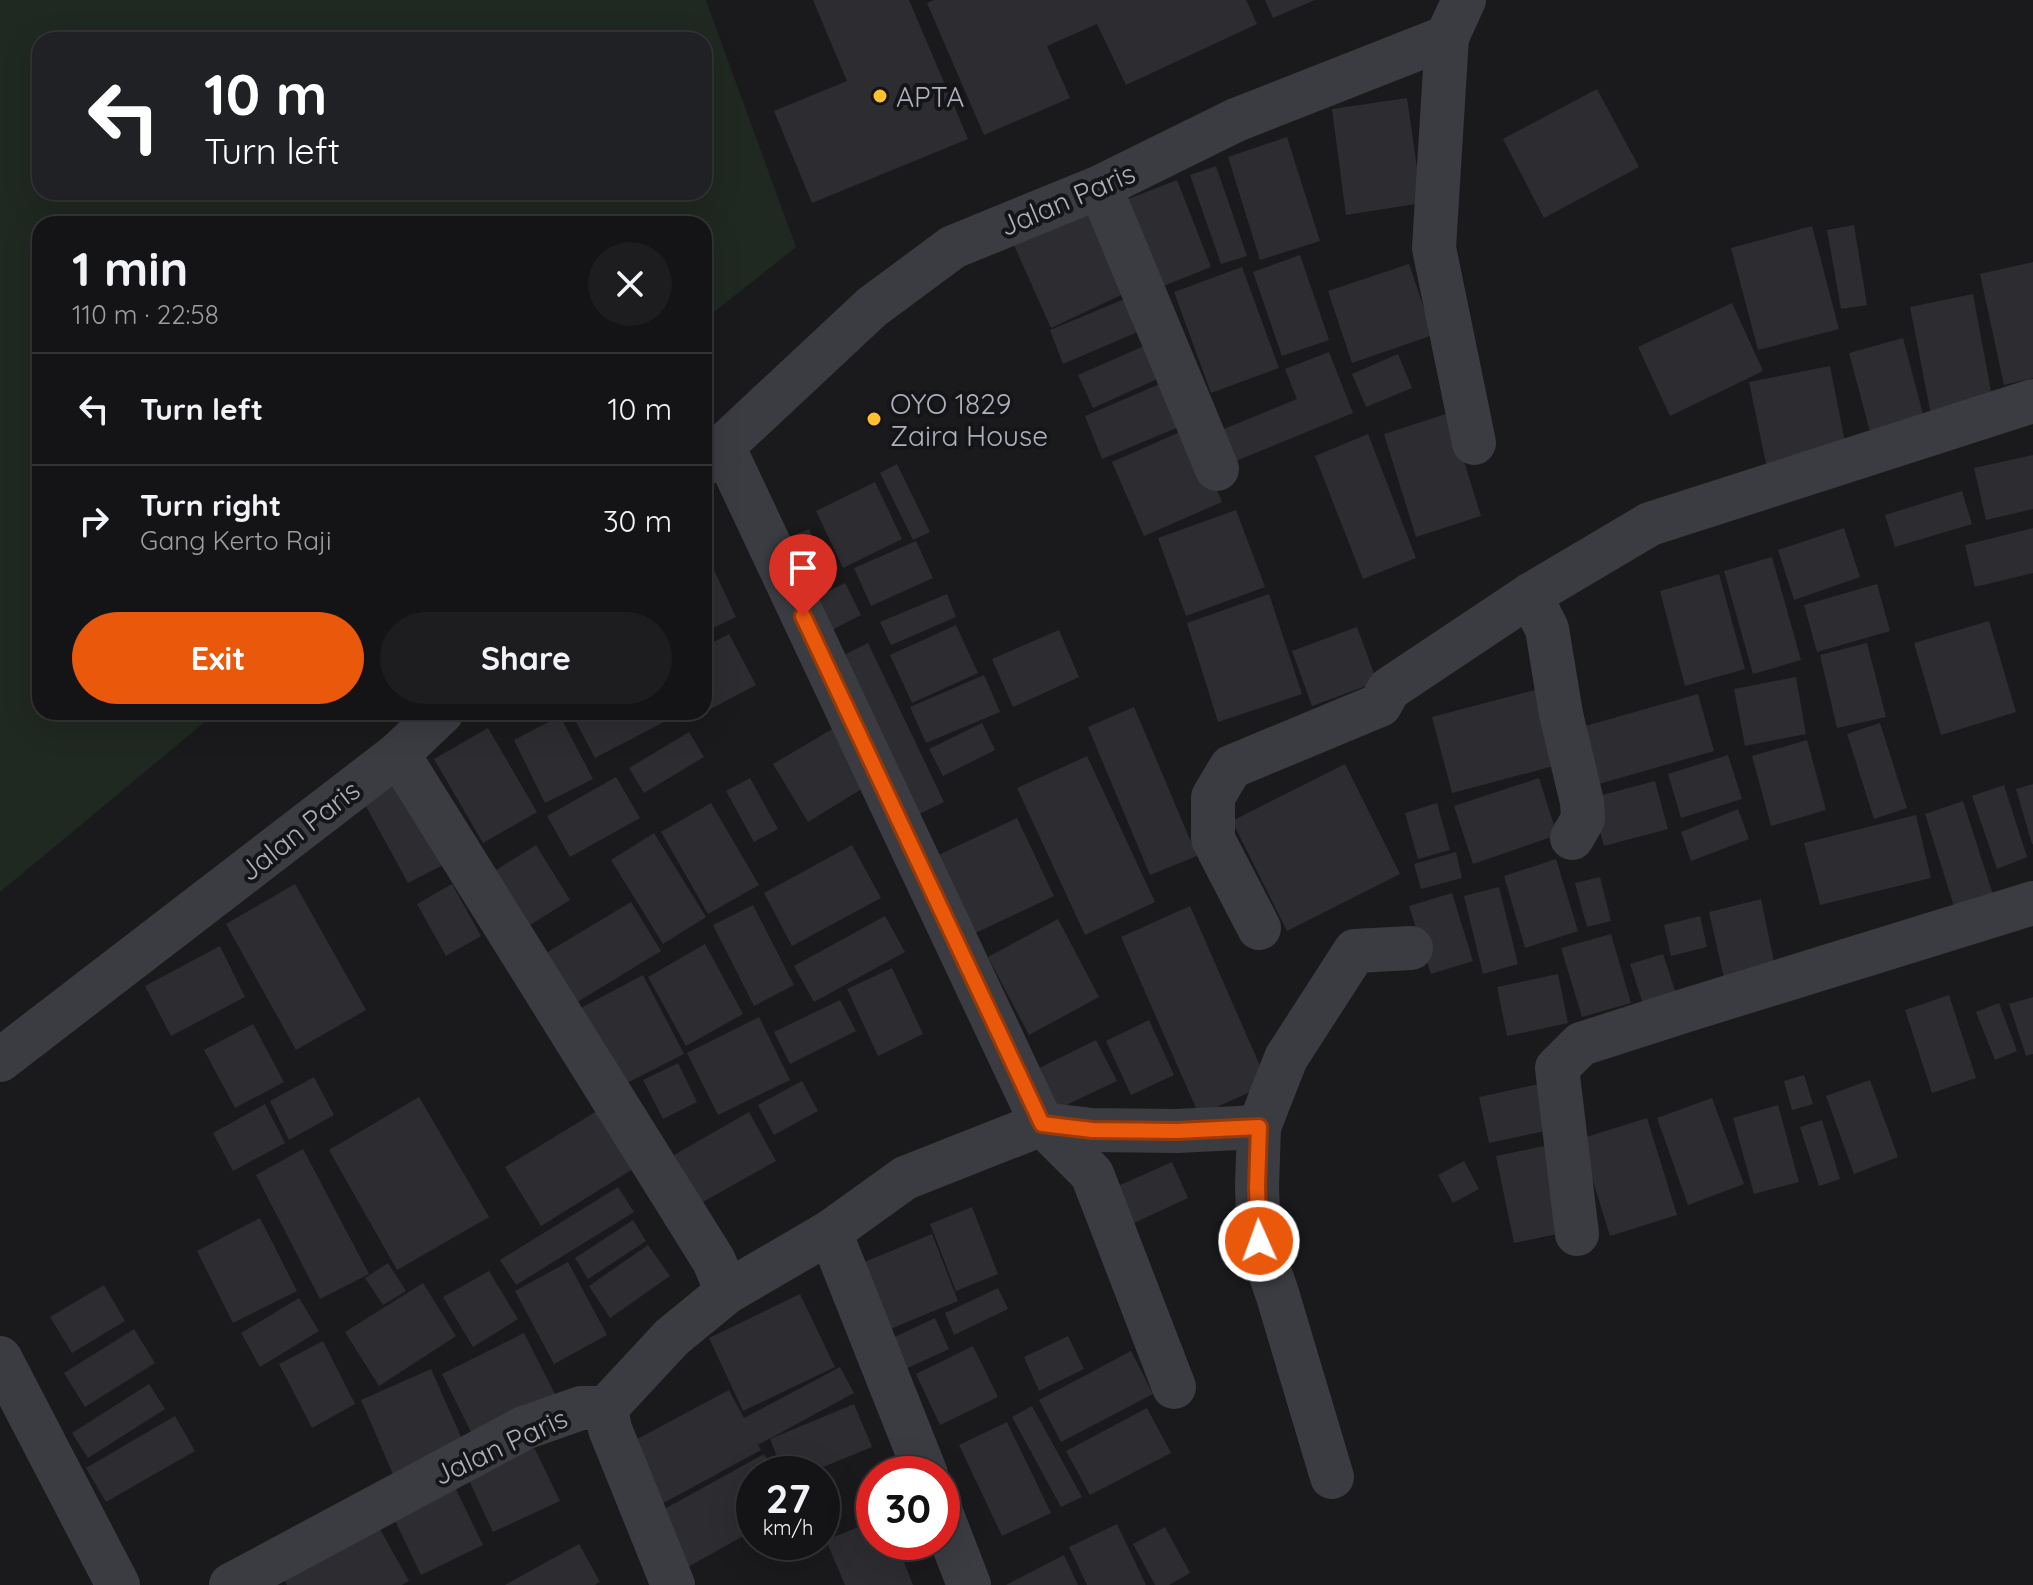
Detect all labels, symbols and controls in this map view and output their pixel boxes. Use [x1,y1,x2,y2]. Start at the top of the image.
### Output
text: 10 m [204,59,327,129]
icon: left [72,64,176,168]
place label: APTA [896,79,964,114]
marker: APTA [871,87,889,105]
text: Turn left [204,128,340,173]
street label: Jalan Paris [994,155,1140,243]
text: 1 min [72,238,188,298]
button: close [588,242,672,326]
text: 110 m · 22:58 [72,298,219,331]
place label: OYO 1829 Zaira House [890,386,1048,453]
icon: left [72,387,116,431]
text: Turn left [140,390,263,428]
text: 10 m [608,390,672,428]
marker: OYO 1829 Zaira House [865,410,883,428]
text: Turn right [140,486,281,524]
icon: right [72,499,116,543]
text: 30 m [603,502,672,540]
text: Gang Kerto Raji [140,524,332,557]
pin [769,534,837,616]
icon: arrive [781,546,825,590]
button: Exit [72,612,364,704]
button: Share [380,612,672,704]
street label: Jalan Paris [232,772,366,888]
position arrow [1217,1199,1301,1283]
street label: Jalan Paris [428,1400,572,1492]
speed limit sign: 30 [856,1456,960,1560]
text: 27 [766,1473,810,1523]
text: km/h [763,1515,813,1540]

